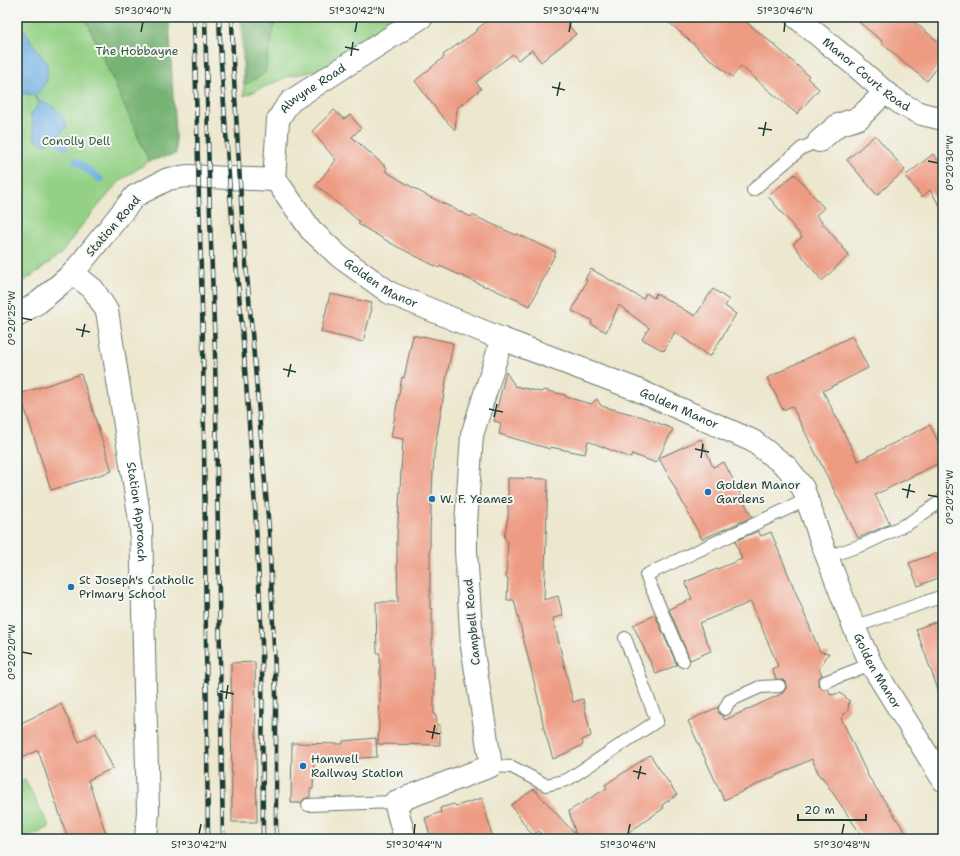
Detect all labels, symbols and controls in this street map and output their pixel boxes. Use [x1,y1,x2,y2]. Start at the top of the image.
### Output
text: 51°30'40"N [115,4,171,17]
text: 51°30'42"N [329,4,385,17]
text: 51°30'44"N [543,4,599,17]
text: 51°30'46"N [757,4,813,17]
street label: Manor Court Road [819,34,913,115]
park label: The Hobbayne [95,43,179,59]
street label: Alwyne Road [276,60,349,117]
park label: Conolly Dell [42,133,111,149]
text: 0°20'30"W [943,135,956,191]
street label: Station Road [82,192,144,260]
street label: Golden Manor [341,254,421,312]
text: 0°20'25"W [5,290,18,345]
street label: Golden Manor [637,384,721,433]
street label: Station Approach [123,461,150,562]
text: 0°20'25"W [943,469,956,524]
place label: Golden Manor Gardens [716,477,801,507]
marker: Golden Manor Gardens [703,487,713,497]
place label: W. F. Yeames [440,491,513,507]
marker: W. F. Yeames [427,494,437,504]
place label: St Joseph's Catholic Primary School [79,572,194,602]
street label: Campbell Road [460,578,484,666]
marker: St Joseph's Catholic Primary School [66,582,76,592]
text: 0°20'20"W [5,624,18,680]
street label: Golden Manor [850,631,905,712]
place label: Hanwell Railway Station [311,751,403,781]
marker: Hanwell Railway Station [298,761,308,771]
scale bar [798,796,866,822]
text: 20 m [804,802,835,818]
text: 51°30'42"N [171,838,227,851]
text: 51°30'44"N [386,838,442,851]
text: 51°30'46"N [600,838,656,851]
text: 51°30'48"N [814,838,870,851]

